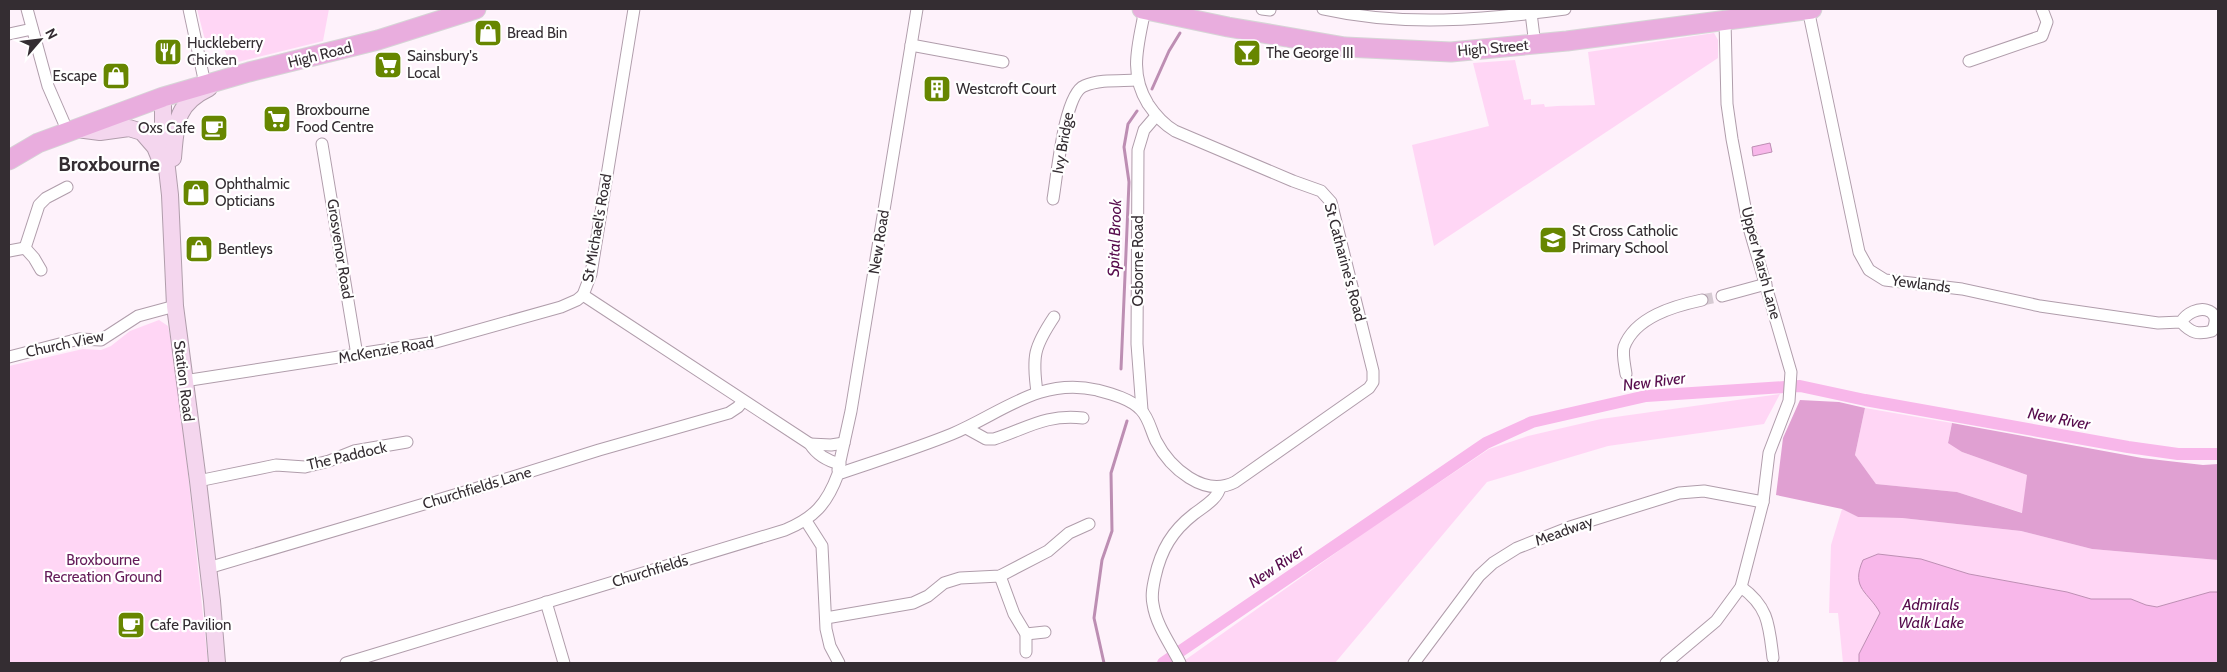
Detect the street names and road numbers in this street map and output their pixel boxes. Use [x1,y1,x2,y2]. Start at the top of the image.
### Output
street label: High Street [1457,36,1529,60]
street label: High Road [286,38,354,72]
street label: Ivy Bridge [1049,110,1077,175]
street label: St Michael's Road [579,172,615,284]
street label: Grosvenor Road [323,198,357,300]
street label: St Catharine's Road [1321,201,1369,323]
street label: Upper Marsh Lane [1737,205,1785,321]
street label: New Road [865,209,893,275]
street label: Osborne Road [1129,216,1147,306]
street label: Yewlands [1889,271,1952,297]
street label: Church View [24,327,106,361]
street label: McKenzie Road [337,333,435,367]
street label: Station Road [170,339,198,423]
street label: The Paddock [305,438,389,474]
street label: Churchfields Lane [421,463,534,513]
street label: Meadway [1532,512,1596,550]
street label: Churchfields [610,551,690,591]

